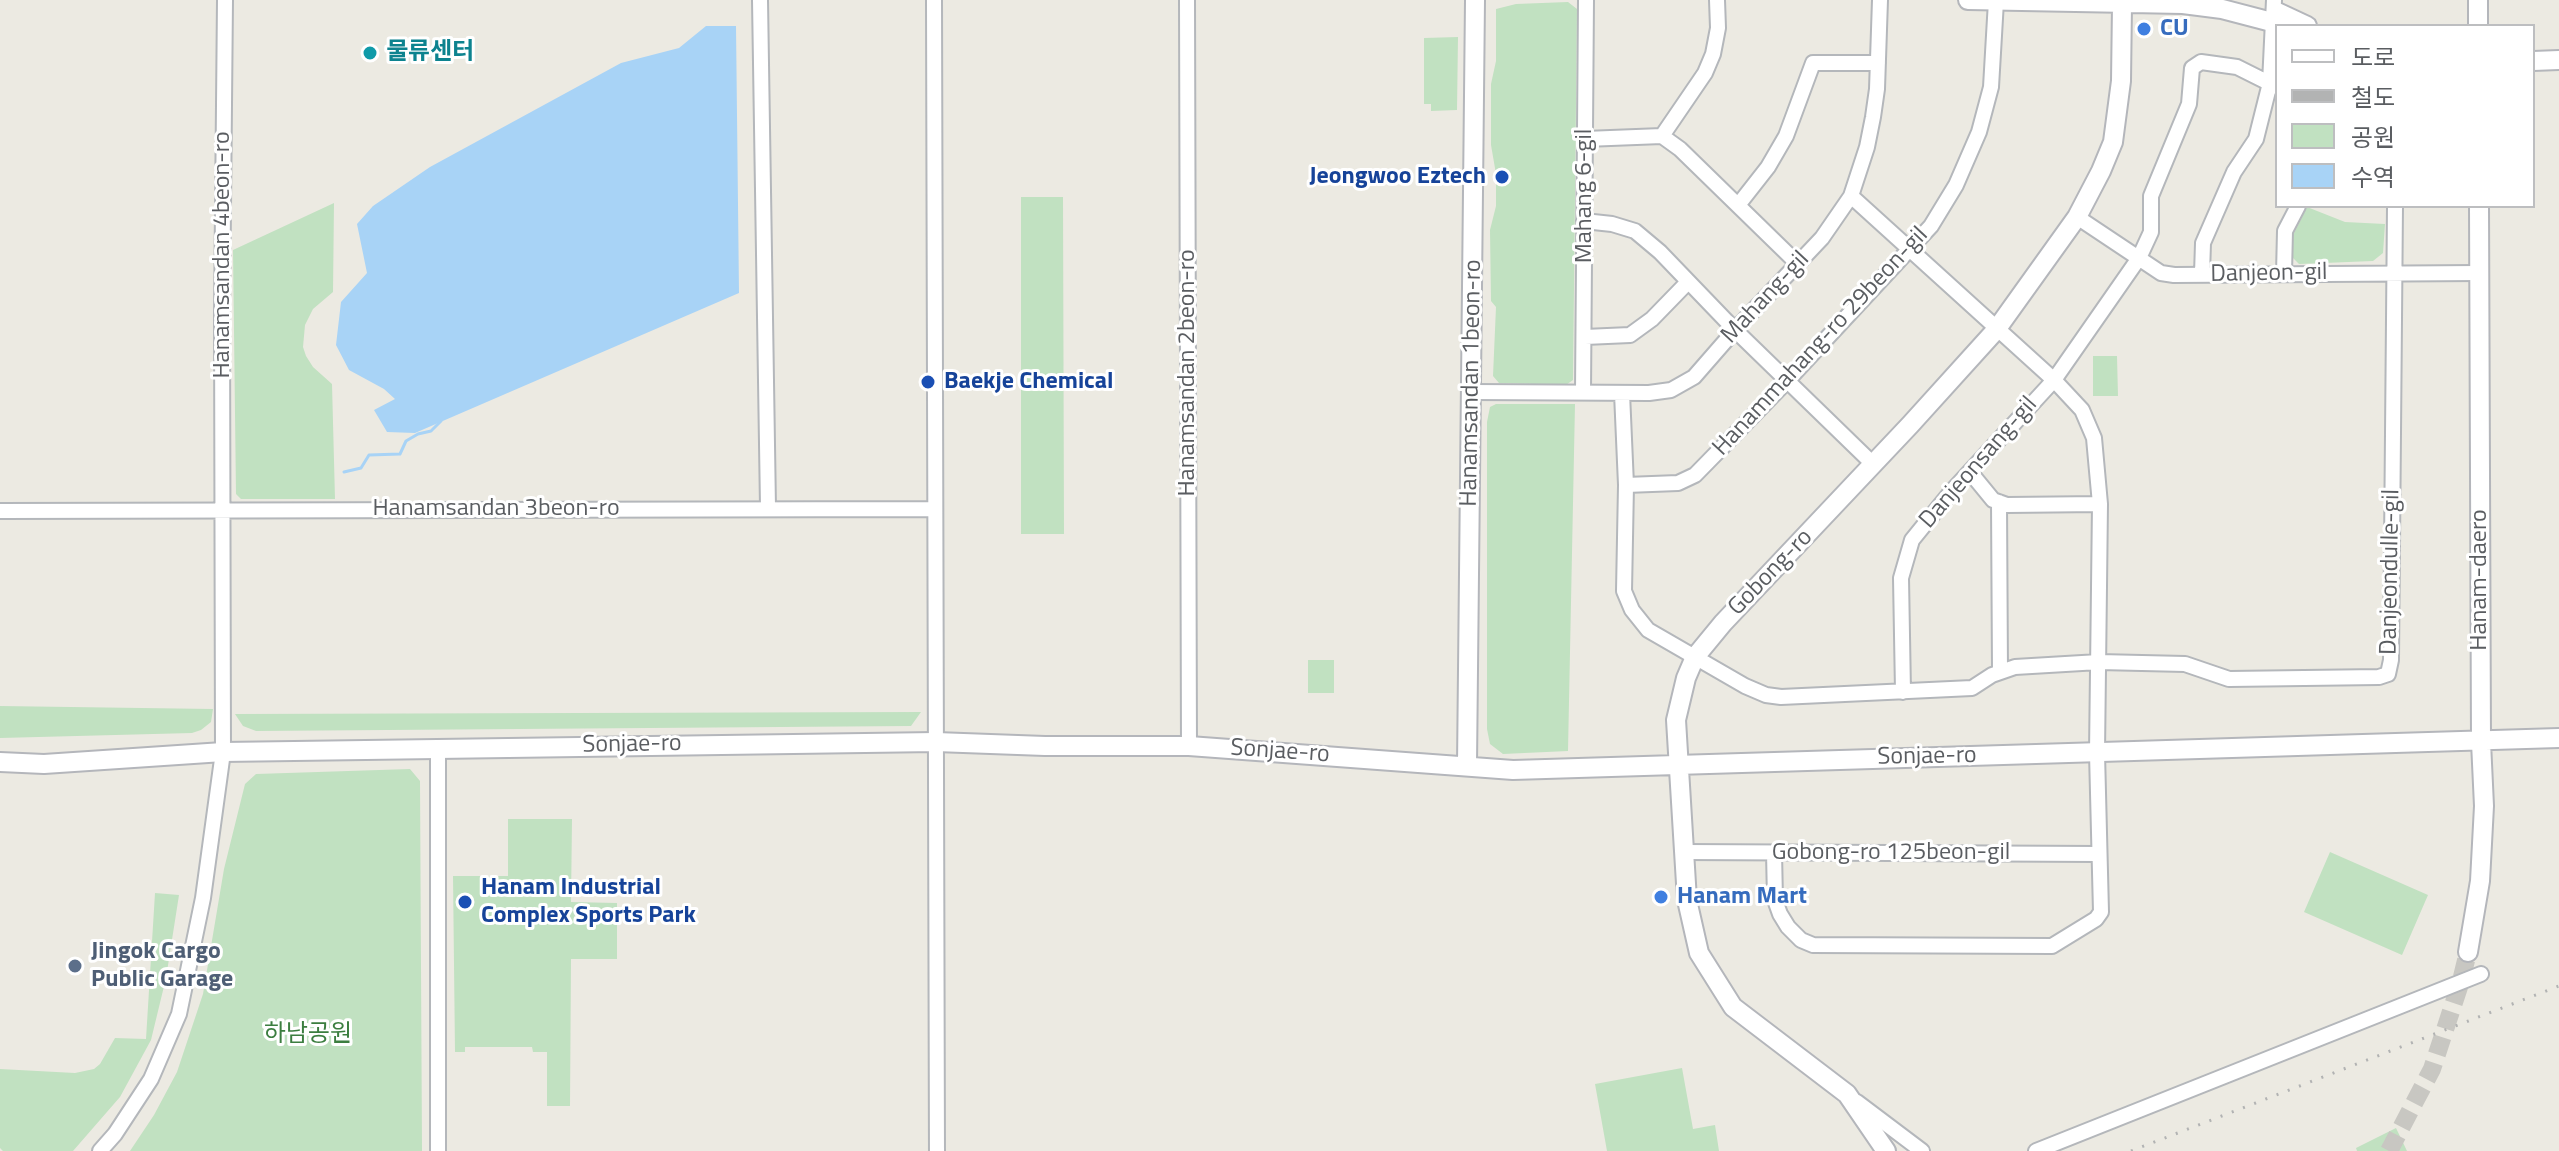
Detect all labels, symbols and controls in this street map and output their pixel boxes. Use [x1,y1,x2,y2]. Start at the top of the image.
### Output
place label: CU [2160,15,2189,43]
marker: CU [2135,20,2153,38]
legend [2275,24,2535,208]
place label: 물류센터 [386,39,474,67]
text: 도로 [2351,39,2395,75]
marker: 물류센터 [361,44,379,62]
text: 철도 [2351,79,2395,115]
text: 공원 [2351,119,2395,155]
street label: Mahang 6-gil [1571,129,1599,263]
street label: Hanamsandan 4beon-ro [209,131,237,379]
text: 수역 [2351,159,2395,195]
place label: Jeongwoo Eztech [1309,163,1486,191]
marker: Jeongwoo Eztech [1493,168,1511,186]
street label: Hanammahang-ro 29beon-gil [1707,222,1935,462]
street label: Mahang-gil [1716,246,1816,350]
street label: Hanamsandan 2beon-ro [1174,249,1202,497]
street label: Hanamsandan 1beon-ro [1455,259,1489,507]
street label: Danjeon-gil [2210,259,2328,289]
place label: Baekje Chemical [944,368,1114,396]
marker: Baekje Chemical [919,373,937,391]
street label: Danjeonsang-gil [1914,391,2044,535]
street label: Danjeondulle-gil [2375,489,2407,655]
street label: Hanamsandan 3beon-ro [372,495,620,523]
street label: Hanam-daero [2466,509,2494,651]
street label: Gobong-ro [1723,524,1819,622]
street label: Sonjae-ro [582,730,682,760]
street label: Sonjae-ro [1230,734,1330,770]
street label: Sonjae-ro [1877,742,1977,772]
street label: Gobong-ro 125beon-gil [1772,839,2010,867]
place label: Hanam Industrial Complex Sports Park [481,874,696,930]
place label: Hanam Mart [1677,883,1807,911]
marker: Hanam Mart [1652,888,1670,906]
marker: Hanam Industrial Complex Sports Park [456,893,474,911]
place label: Jingok Cargo Public Garage [91,938,233,994]
marker: Jingok Cargo Public Garage [66,957,84,975]
park label: 하남공원 [264,1021,352,1049]

